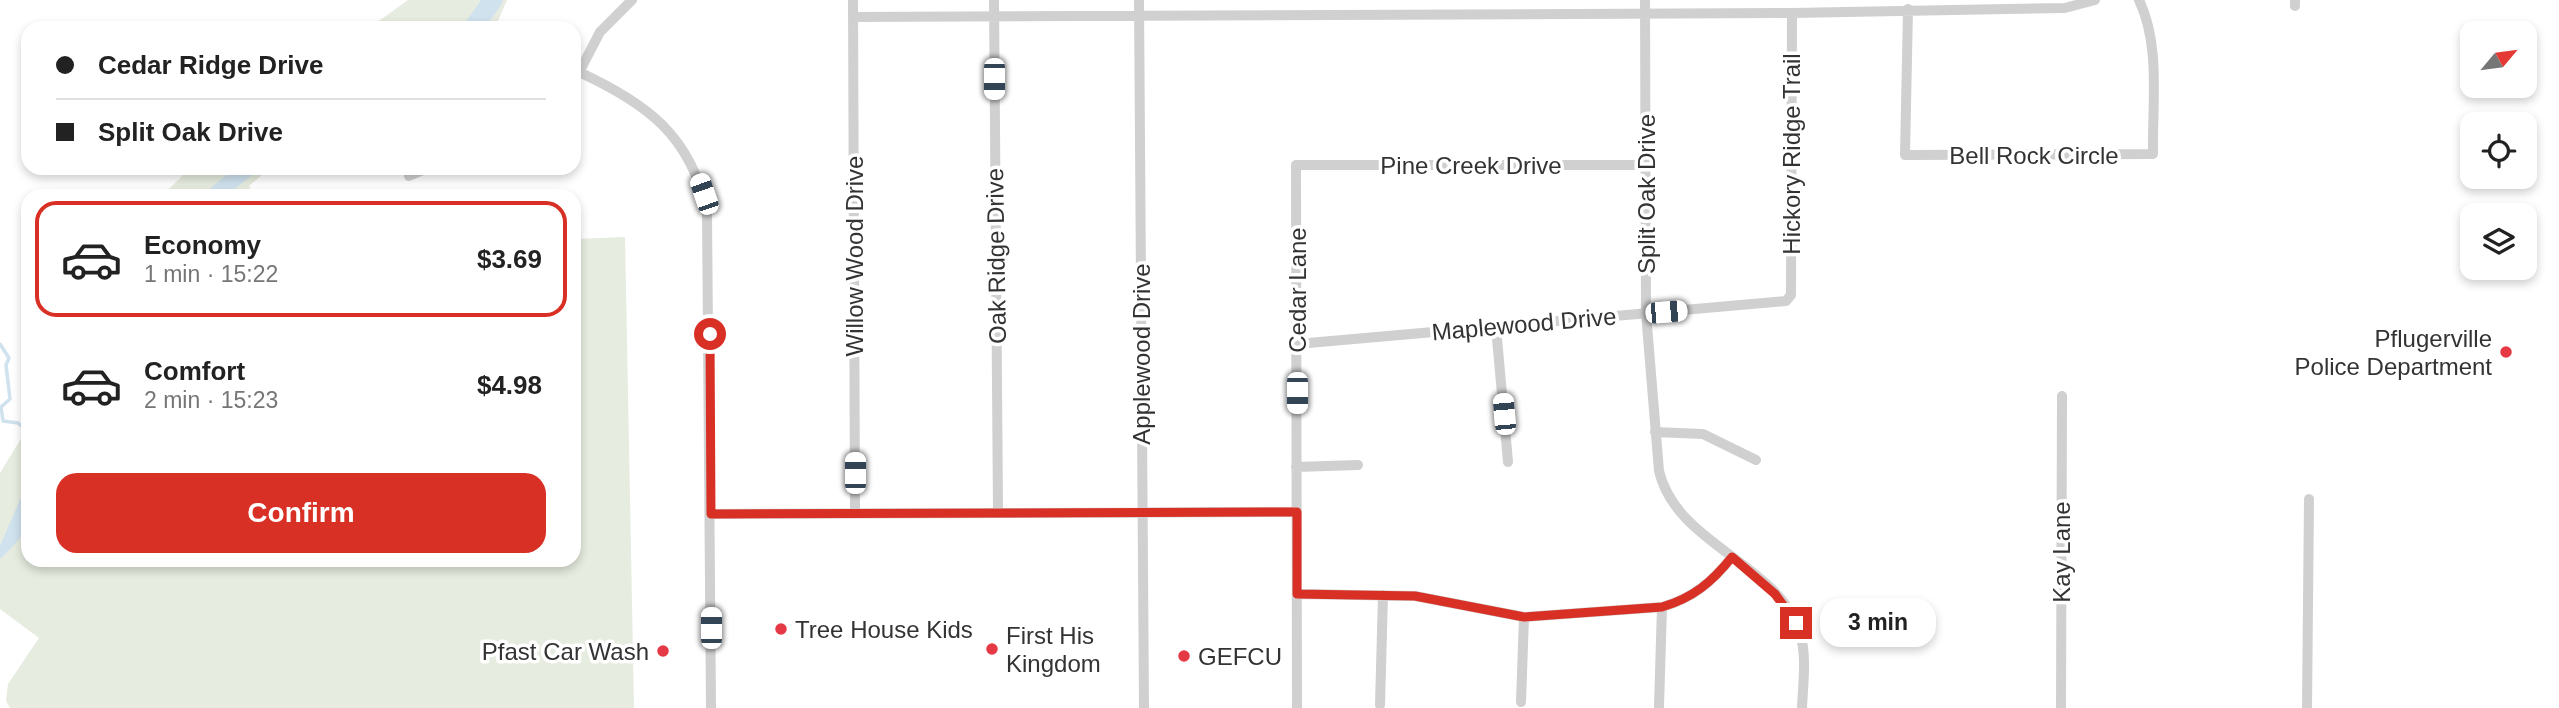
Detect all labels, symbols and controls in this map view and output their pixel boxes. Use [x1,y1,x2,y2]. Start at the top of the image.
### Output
north arrow [2460,21,2538,98]
map controls [2460,21,2537,280]
text: Cedar Ridge Drive [98,50,323,80]
street label: Hickory Ridge Trail [1778,53,1805,255]
car [984,58,1005,100]
button: locate [2460,112,2537,189]
street label: Split Oak Drive [1633,114,1660,274]
text: Split Oak Drive [98,117,283,147]
street label: Bell Rock Circle [1949,142,2119,169]
street label: Pine Creek Drive [1380,152,1562,179]
street label: Willow Wood Drive [841,156,868,356]
street label: Oak Ridge Drive [981,168,1011,344]
car [688,171,721,217]
button: layers [2460,203,2537,280]
street label: Cedar Lane [1284,227,1311,353]
icon: car [60,228,123,291]
text: Economy [144,230,261,260]
text: $3.69 [477,244,542,274]
text: 1 min · 15:22 [144,261,278,287]
street label: Applewood Drive [1128,263,1155,445]
car [1645,300,1688,324]
street label: Maplewood Drive [1430,302,1618,346]
route start [694,318,726,350]
place label: Pflugerville Police Department [2295,325,2492,380]
marker: Pflugerville Police Department [2498,344,2514,360]
icon: car [60,354,123,417]
text: Comfort [144,356,245,386]
text: $4.98 [477,370,542,400]
car [1287,372,1308,414]
text: 2 min · 15:23 [144,387,278,413]
car [1492,392,1517,436]
car [845,452,866,494]
button: Confirm [56,473,546,553]
street label: Kay Lane [2048,501,2075,603]
callout: 3 min [1820,598,1936,648]
car [701,607,722,649]
route end [1780,607,1812,639]
text: 3 min [1848,609,1908,635]
place label: Tree House Kids [795,616,973,643]
marker: Tree House Kids [773,621,789,637]
place label: First His Kingdom [1006,622,1101,677]
place label: Pfast Car Wash [482,638,649,665]
marker: First His Kingdom [984,641,1000,657]
marker: Pfast Car Wash [655,643,671,659]
place label: GEFCU [1198,643,1282,670]
marker: GEFCU [1176,648,1192,664]

